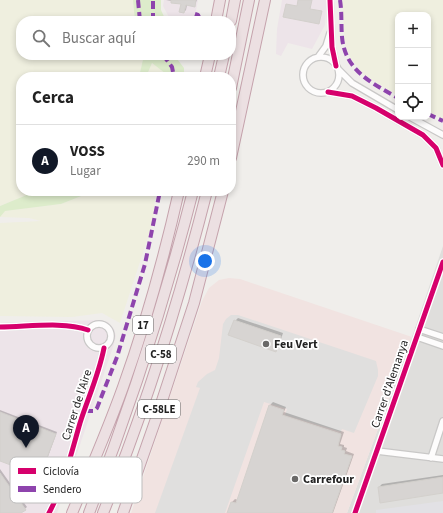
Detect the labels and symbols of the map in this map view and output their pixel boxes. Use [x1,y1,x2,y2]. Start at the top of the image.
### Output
your location [195,251,215,271]
road number: 17 [133,316,153,334]
place label: Feu Vert [274,336,318,353]
street label: Carrer d'Alemanya [367,338,413,430]
marker: Feu Vert [261,339,271,349]
road number: C-58 [146,345,176,363]
street label: Carrer de l'Aire [58,367,96,443]
road number: C-58LE [138,400,180,418]
pin: A [13,415,39,448]
legend [10,457,142,503]
text: Ciclovía [43,464,79,479]
place label: Carrefour [303,471,354,488]
marker: Carrefour [290,474,300,484]
text: Sendero [43,482,82,497]

